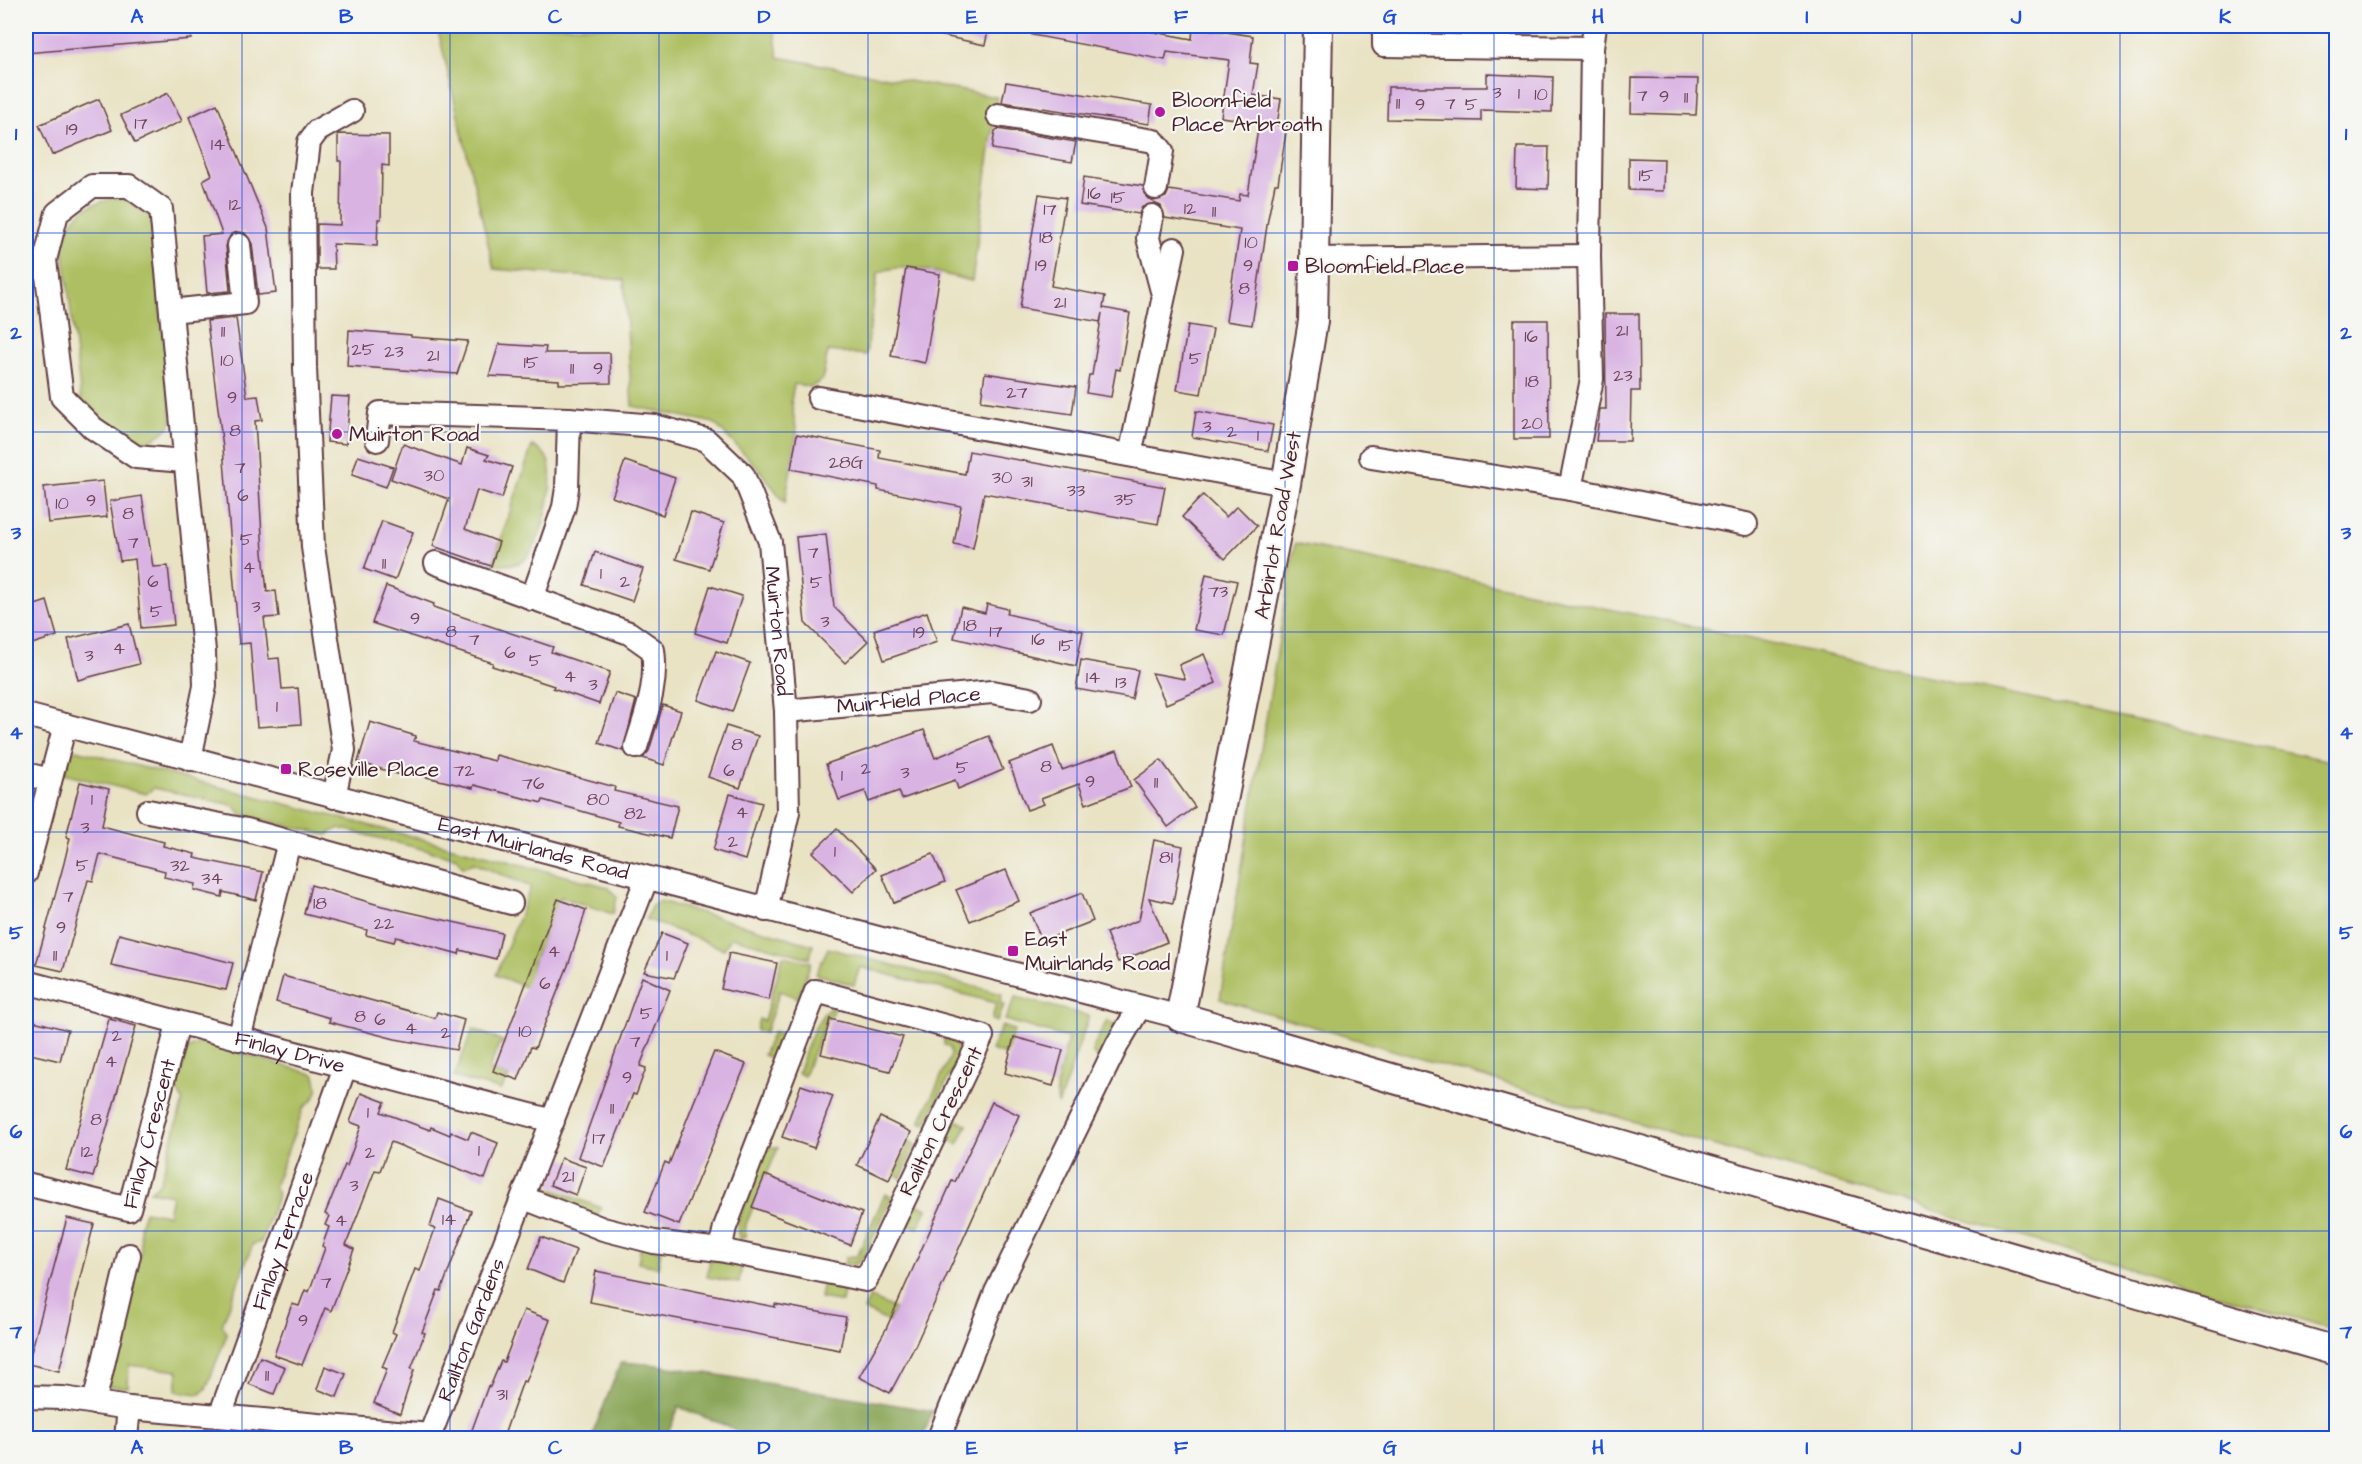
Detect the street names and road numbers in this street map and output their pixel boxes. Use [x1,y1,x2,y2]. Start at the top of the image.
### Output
street label: Arbirlot Road West [1247,428,1309,621]
street label: Muirton Road [758,565,799,697]
street label: Muirfield Place [835,679,982,721]
street label: East Muirlands Road [435,809,633,887]
street label: Finlay Drive [232,1023,348,1080]
street label: Railton Crescent [892,1041,990,1201]
street label: Finlay Crescent [115,1055,183,1212]
street label: Finlay Terrace [245,1168,321,1314]
street label: Railton Gardens [430,1254,512,1405]

